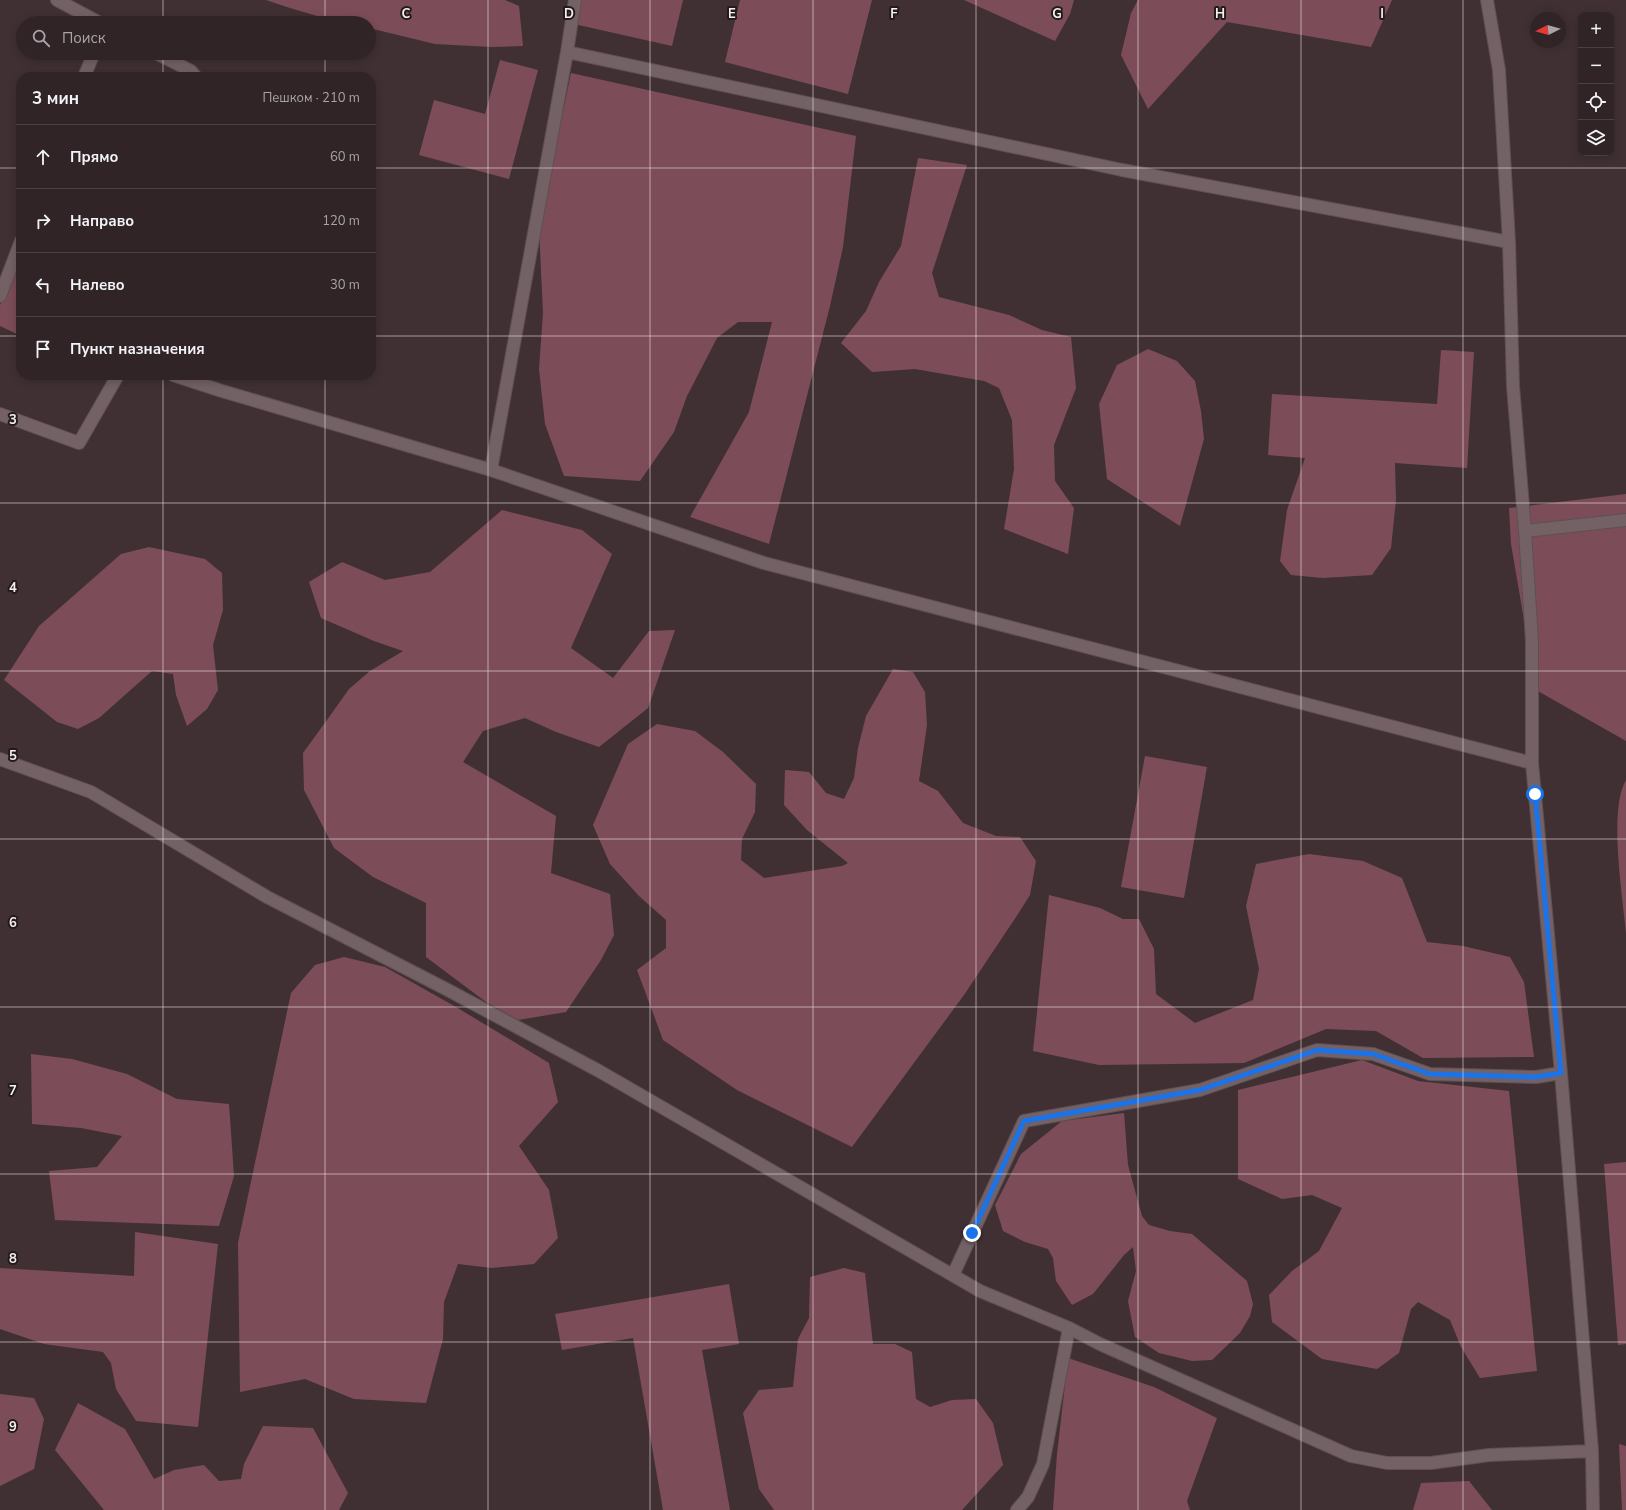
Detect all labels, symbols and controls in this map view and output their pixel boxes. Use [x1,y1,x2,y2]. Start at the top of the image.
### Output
text: C [402,5,411,23]
text: D [564,5,574,23]
text: E [728,5,736,23]
text: F [890,5,898,23]
text: G [1052,5,1062,23]
text: H [1215,5,1225,23]
text: I [1380,5,1384,23]
north arrow [1530,12,1566,48]
map controls [1578,12,1614,156]
button: + [1578,12,1614,48]
search box [16,16,376,60]
icon: search [30,27,52,49]
text: Поиск [62,28,106,48]
button: − [1578,48,1614,84]
button: locate [1578,84,1614,120]
text: 3 мин [32,87,79,110]
text: Пешком · 210 m [262,89,360,107]
button: layers [1578,120,1614,156]
icon: ahead [32,146,54,168]
text: Прямо [70,147,118,167]
text: 60 m [330,148,360,166]
icon: right [32,210,54,232]
text: Направо [70,211,134,231]
text: 120 m [322,212,360,230]
icon: left [32,274,54,296]
text: Налево [70,275,125,295]
text: 30 m [330,276,360,294]
icon: arrive [32,338,54,360]
text: Пункт назначения [70,339,205,359]
text: 3 [9,411,17,429]
text: 4 [9,579,17,597]
text: 5 [9,747,17,765]
route start [1526,785,1544,803]
text: 6 [9,914,17,932]
text: 7 [9,1082,17,1100]
route end [963,1224,981,1242]
text: 8 [9,1250,17,1268]
text: 9 [9,1418,17,1436]

